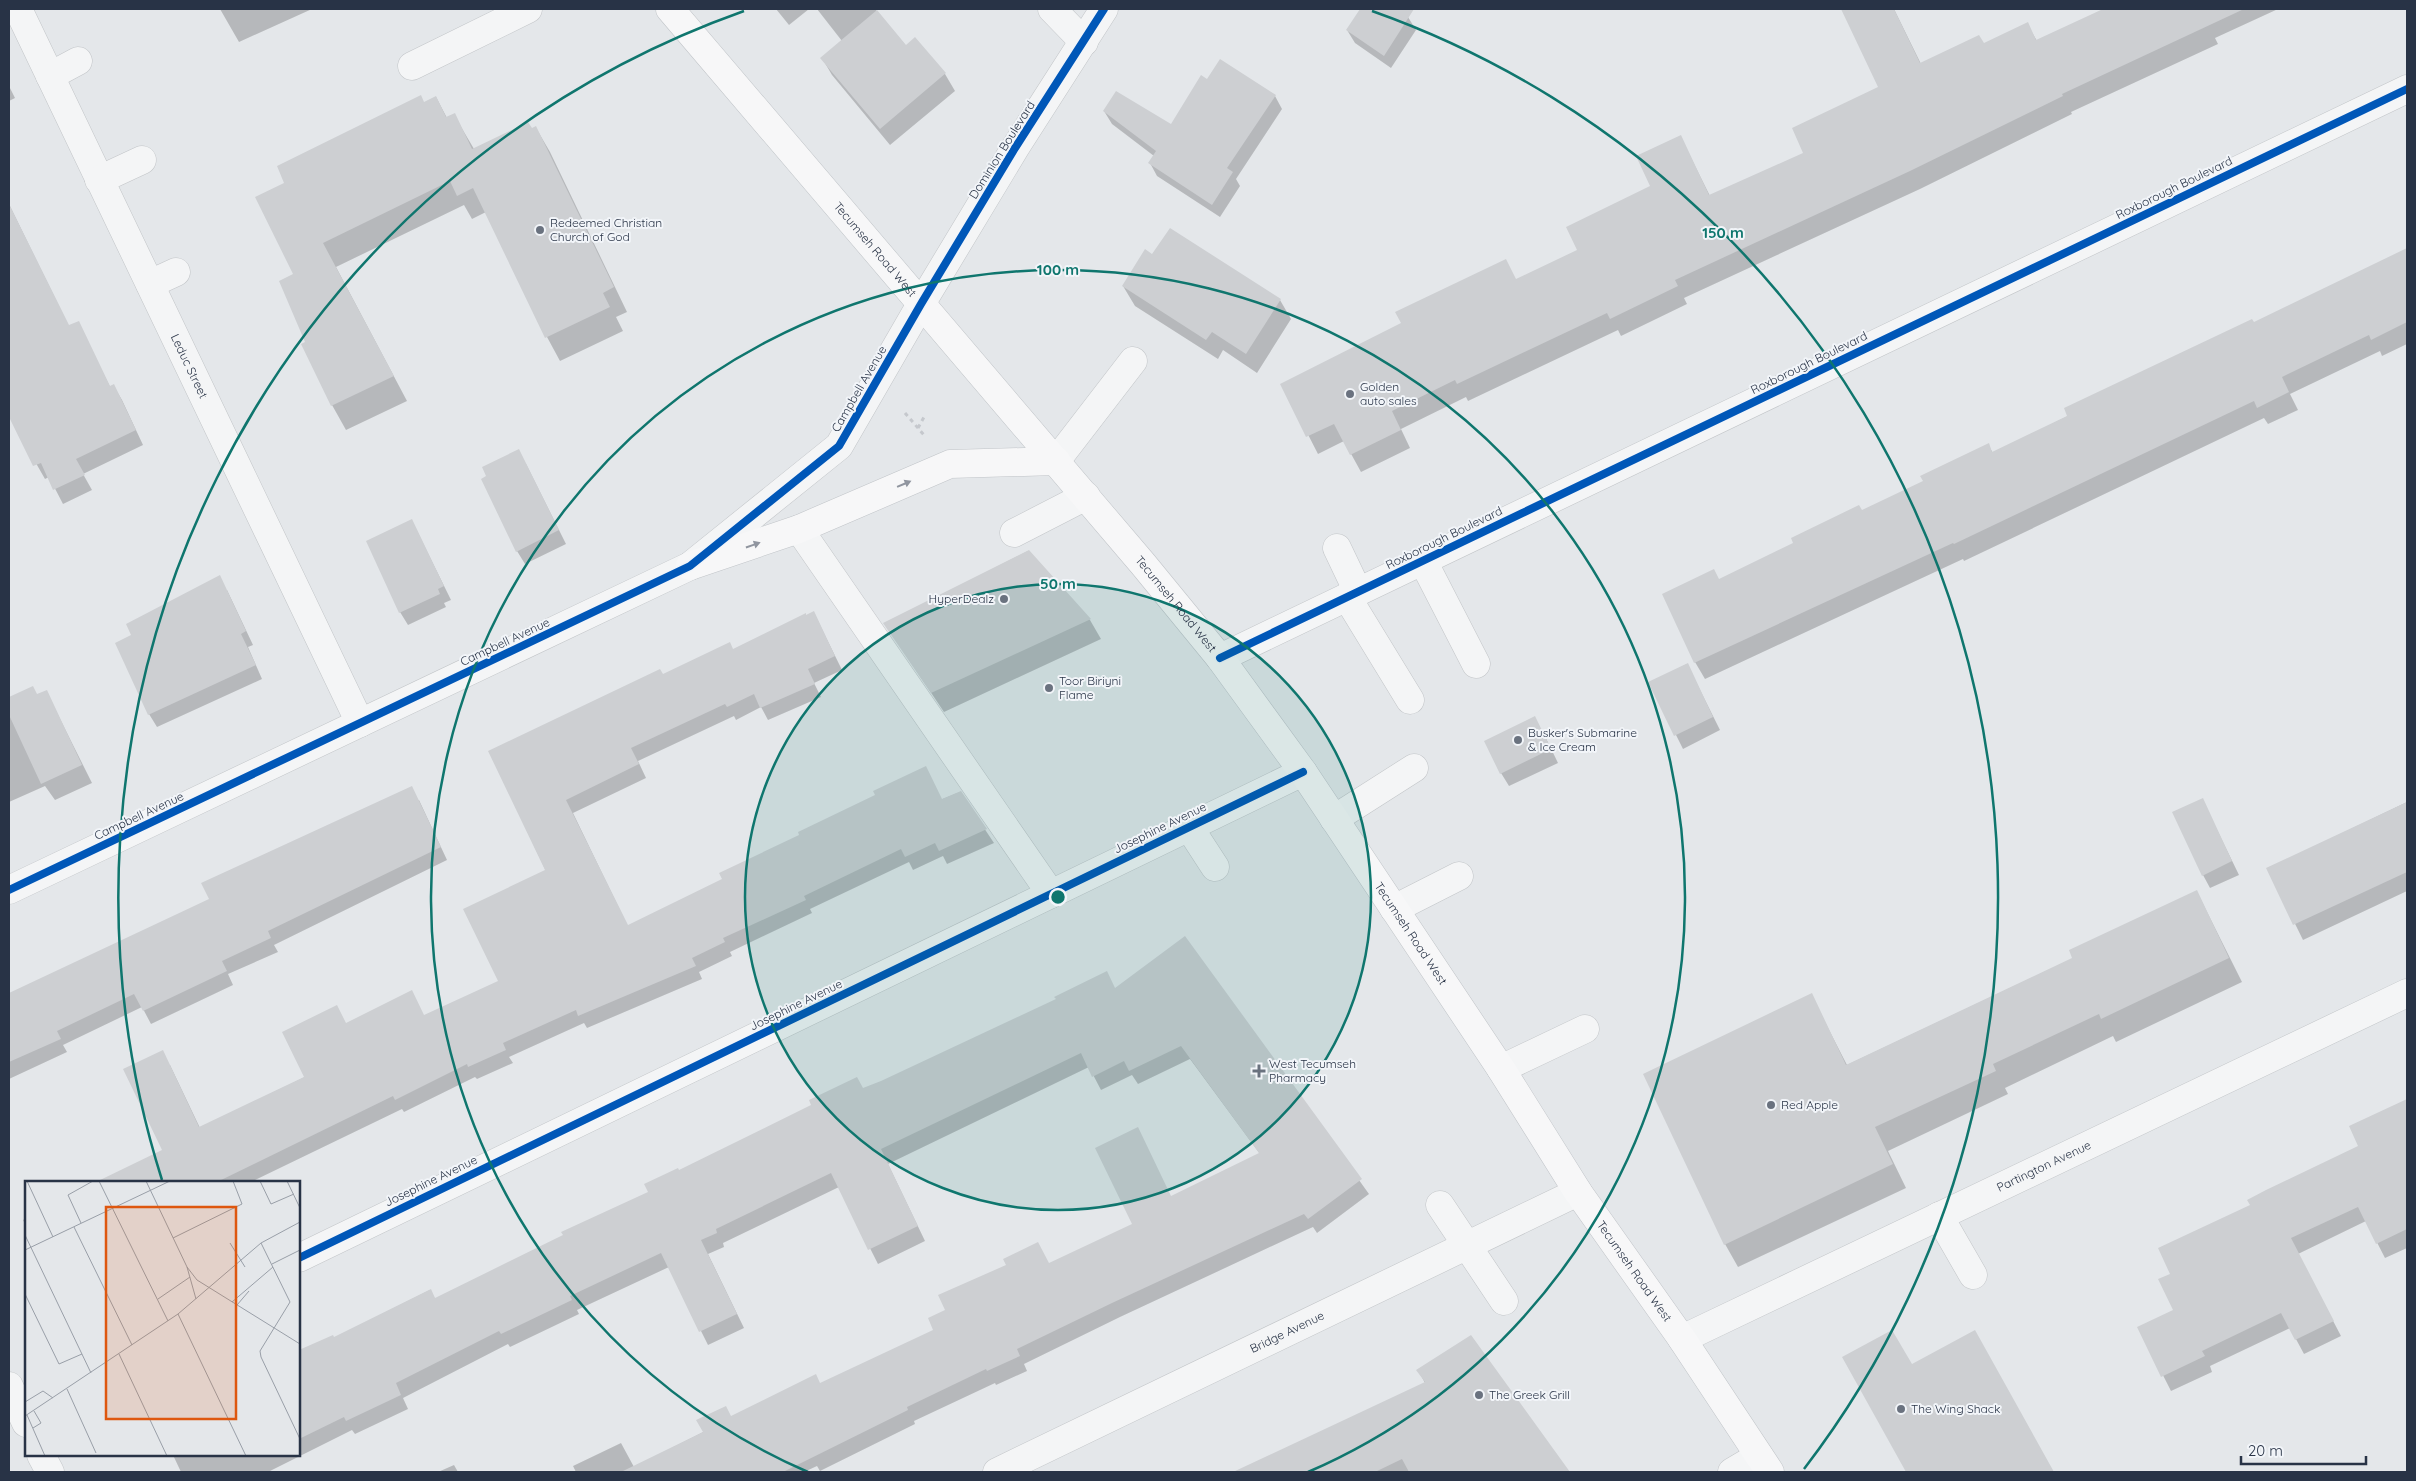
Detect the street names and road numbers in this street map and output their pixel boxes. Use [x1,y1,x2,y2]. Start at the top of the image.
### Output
street label: Dominion Boulevard [965,98,1038,202]
street label: Roxborough Boulevard [2113,153,2234,222]
street label: Tecumseh Road West [831,199,920,300]
street label: Roxborough Boulevard [1748,328,1869,397]
street label: Leduc Street [168,331,211,401]
street label: Campbell Avenue [828,343,889,435]
street label: Roxborough Boulevard [1383,503,1504,572]
street label: Tecumseh Road West [1132,553,1220,655]
street label: Campbell Avenue [458,614,552,669]
street label: Campbell Avenue [92,788,186,843]
street label: Josephine Avenue [1111,799,1209,856]
street label: Tecumseh Road West [1372,879,1451,987]
street label: Josephine Avenue [747,976,845,1033]
street label: Partington Avenue [1994,1137,2093,1195]
street label: Josephine Avenue [382,1152,480,1209]
street label: Tecumseh Road West [1594,1218,1675,1324]
street label: Bridge Avenue [1247,1307,1327,1356]

